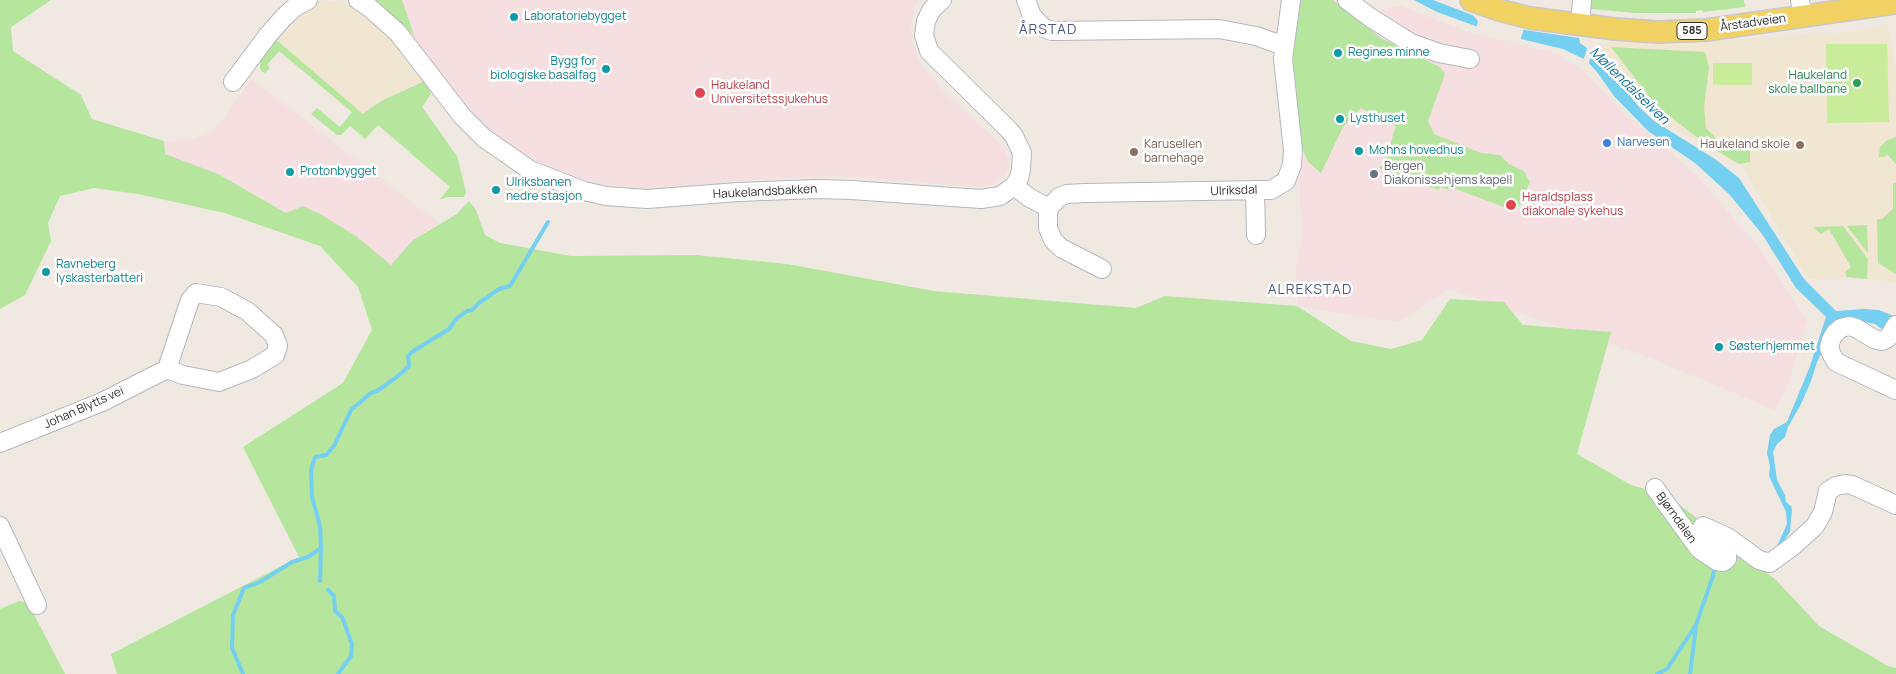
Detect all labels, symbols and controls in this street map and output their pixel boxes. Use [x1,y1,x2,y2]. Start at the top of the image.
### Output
place label: Laboratoriebygget [524,10,627,24]
marker: Laboratoriebygget [508,11,520,23]
street label: Årstadveien [1719,11,1787,35]
district label: ÅRSTAD [1018,22,1078,38]
road number: 585 [1677,22,1707,40]
water label: Møllendalselven [1586,44,1672,128]
place label: Regines minne [1348,46,1429,60]
marker: Regines minne [1332,47,1344,59]
place label: Bygg for biologiske basalfag [490,55,596,83]
marker: Bygg for biologiske basalfag [600,63,612,75]
place label: Haukeland skole ballbane [1768,69,1847,97]
marker: Haukeland skole ballbane [1851,77,1863,89]
place label: Haukeland Universitetssjukehus [711,79,828,107]
marker: Haukeland Universitetssjukehus [693,86,707,100]
place label: Lysthuset [1350,112,1405,126]
marker: Lysthuset [1334,113,1346,125]
place label: Narvesen [1617,136,1669,150]
marker: Narvesen [1601,137,1613,149]
place label: Karusellen barnehage [1144,138,1204,166]
place label: Haukeland skole [1700,138,1790,152]
marker: Haukeland skole [1794,139,1806,151]
place label: Mohns hovedhus [1369,144,1464,158]
marker: Mohns hovedhus [1353,145,1365,157]
marker: Karusellen barnehage [1128,146,1140,158]
place label: Bergen Diakonissehjems kapell [1384,160,1512,188]
place label: Protonbygget [300,165,376,179]
marker: Protonbygget [284,166,296,178]
marker: Bergen Diakonissehjems kapell [1368,168,1380,180]
place label: Ulriksbanen nedre stasjon [506,176,582,204]
street label: Haukelandsbakken [713,182,817,202]
street label: Ulriksdal [1210,183,1258,199]
marker: Ulriksbanen nedre stasjon [490,184,502,196]
place label: Haraldsplass diakonale sykehus [1522,191,1623,219]
marker: Haraldsplass diakonale sykehus [1504,198,1518,212]
place label: Ravneberg lyskasterbatteri [56,258,143,286]
marker: Ravneberg lyskasterbatteri [40,266,52,278]
district label: ALREKSTAD [1267,282,1353,298]
place label: Søsterhjemmet [1729,340,1815,354]
marker: Søsterhjemmet [1713,341,1725,353]
street label: Johan Blytts vei [42,384,126,432]
street label: Bjørndalen [1653,490,1699,546]

